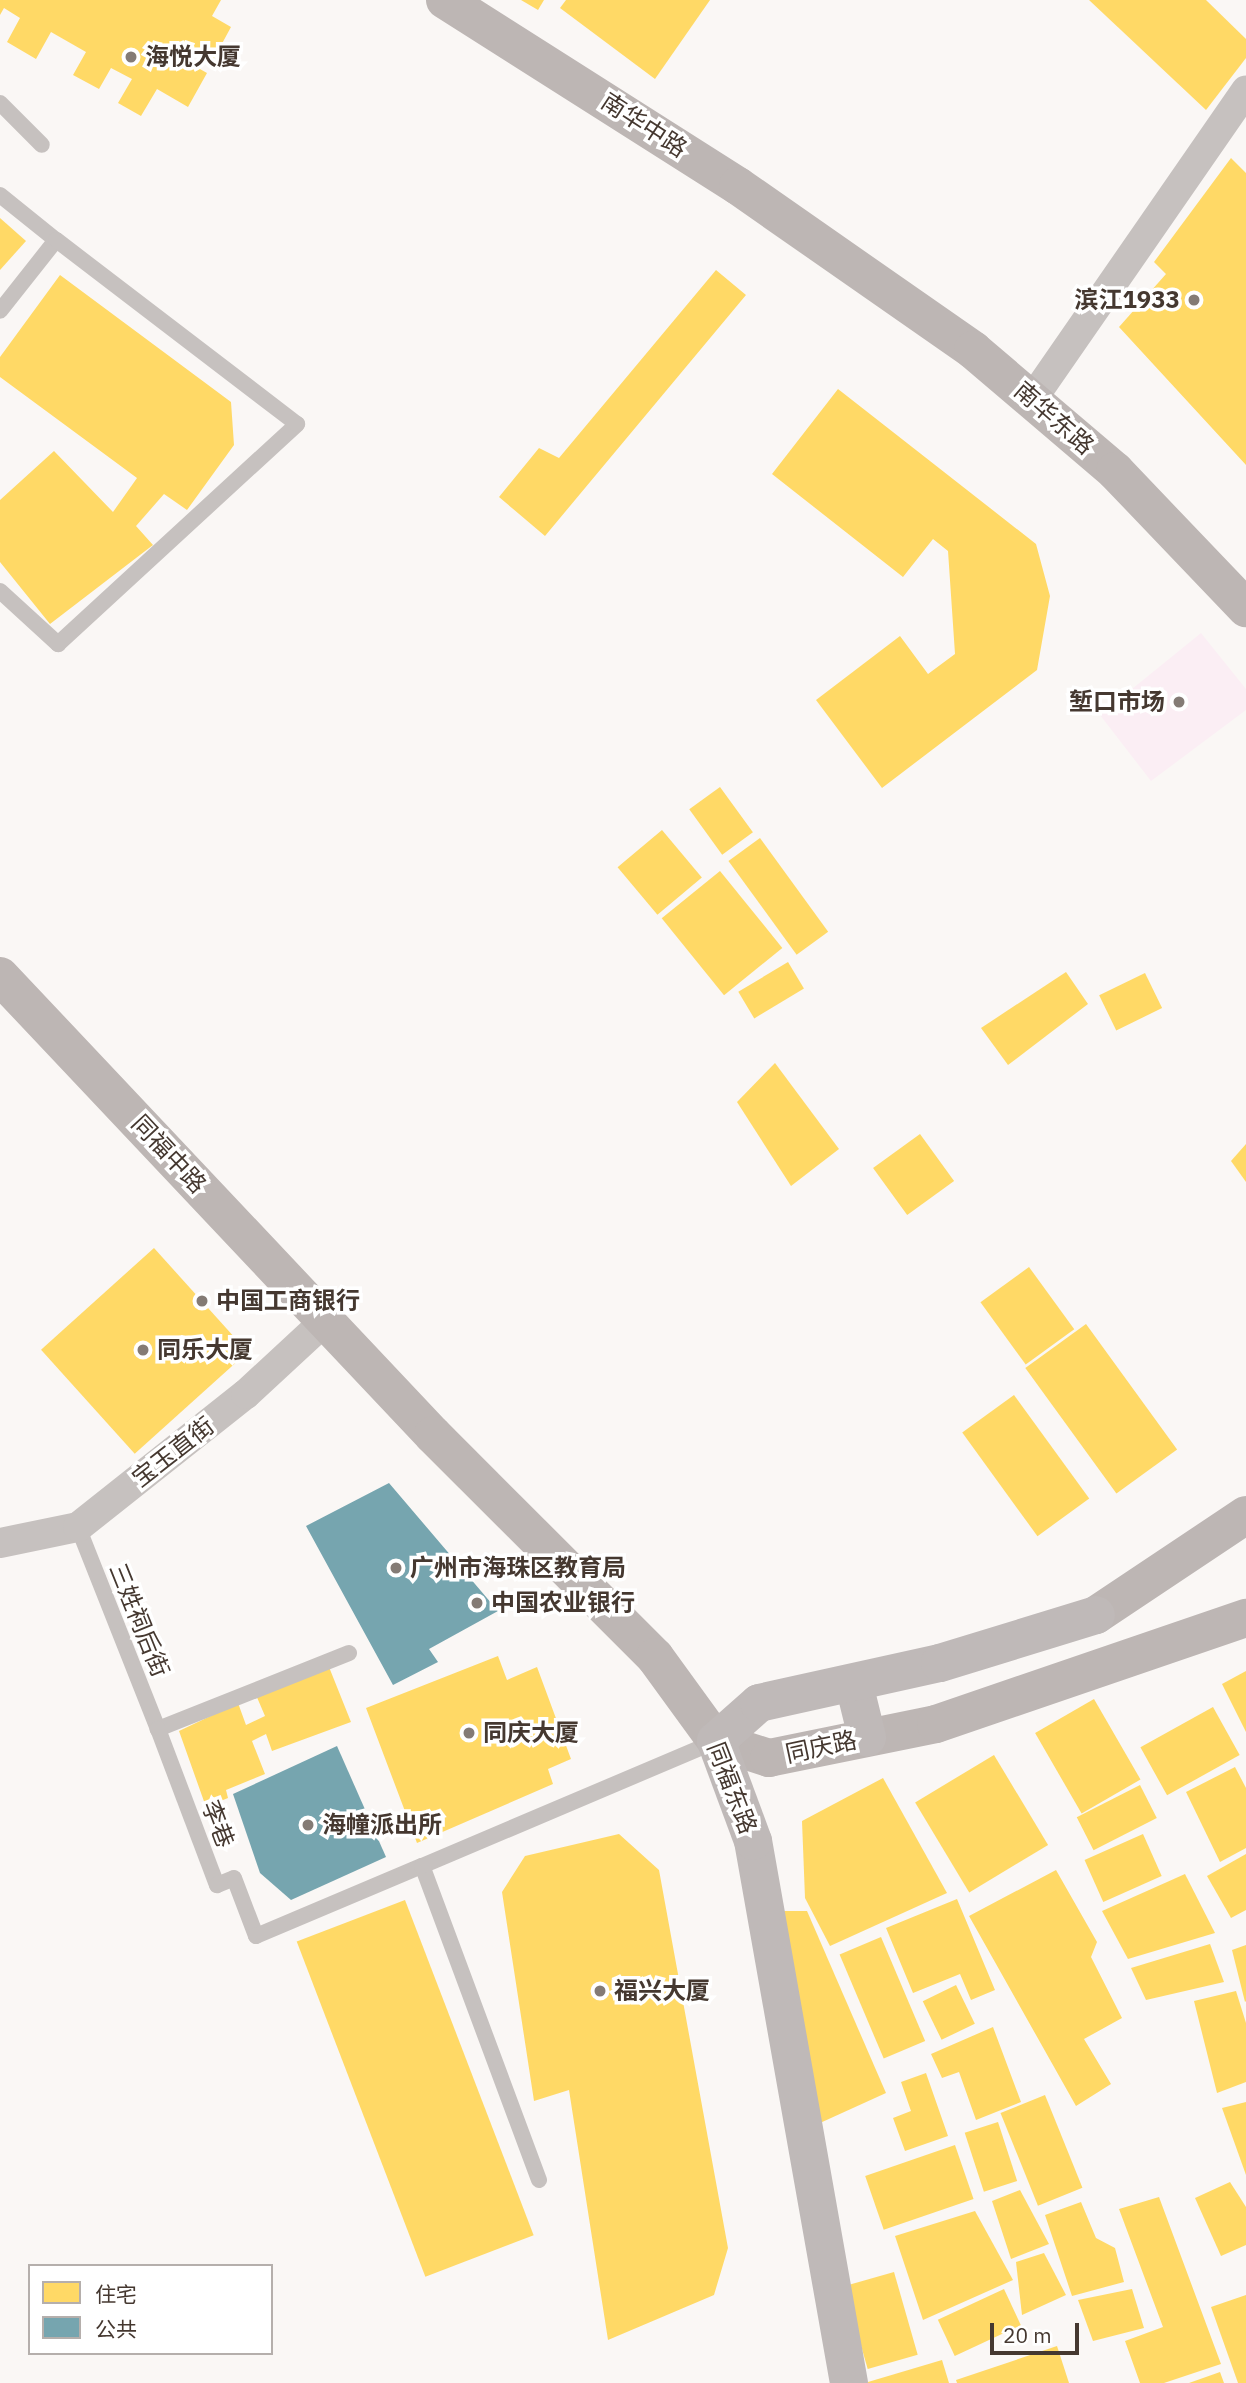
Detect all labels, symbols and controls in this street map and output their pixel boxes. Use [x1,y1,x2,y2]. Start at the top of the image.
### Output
place label: 海悦大厦 [145,43,241,71]
marker: 海悦大厦 [123,49,139,65]
street label: 南华中路 [596,87,692,163]
place label: 滨江1933 [1074,286,1180,314]
marker: 滨江1933 [1186,292,1202,308]
street label: 南华东路 [1008,376,1100,460]
place label: 堑口市场 [1069,688,1165,716]
marker: 堑口市场 [1171,694,1187,710]
street label: 同福中路 [126,1109,212,1199]
place label: 中国工商银行 [216,1287,360,1315]
marker: 中国工商银行 [194,1293,210,1309]
place label: 同乐大厦 [157,1336,253,1364]
marker: 同乐大厦 [135,1342,151,1358]
street label: 宝玉直街 [126,1411,220,1493]
place label: 广州市海珠区教育局 [410,1554,626,1582]
street label: 三姓祠后街 [103,1559,175,1681]
marker: 广州市海珠区教育局 [388,1560,404,1576]
place label: 中国农业银行 [491,1589,635,1617]
marker: 中国农业银行 [469,1595,485,1611]
place label: 同庆大厦 [483,1719,579,1747]
marker: 同庆大厦 [461,1725,477,1741]
street label: 同庆路 [783,1725,859,1769]
street label: 同福东路 [701,1738,763,1838]
street label: 李巷 [196,1796,240,1852]
place label: 海幢派出所 [322,1811,442,1839]
marker: 海幢派出所 [300,1817,316,1833]
place label: 福兴大厦 [614,1977,710,2005]
marker: 福兴大厦 [592,1983,608,1999]
legend [28,2264,273,2355]
text: 住宅 [95,2280,137,2308]
scale bar [994,2310,1083,2354]
text: 公共 [95,2315,137,2343]
text: 20 m [1003,2321,1052,2349]

